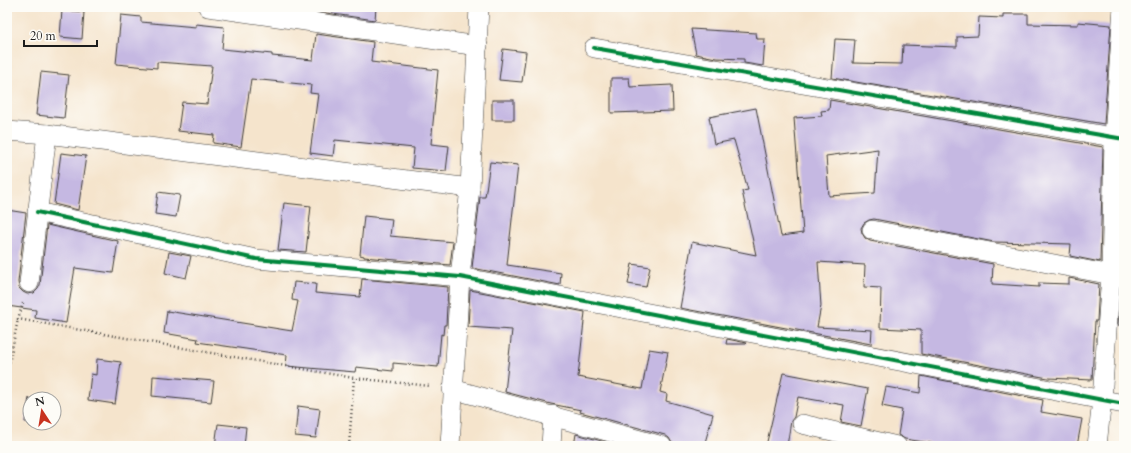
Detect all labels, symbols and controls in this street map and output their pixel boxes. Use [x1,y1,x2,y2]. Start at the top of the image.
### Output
scale bar [24,22,97,48]
text: 20 m [30,28,57,44]
north arrow [22,391,62,431]
text: N [34,393,47,410]

